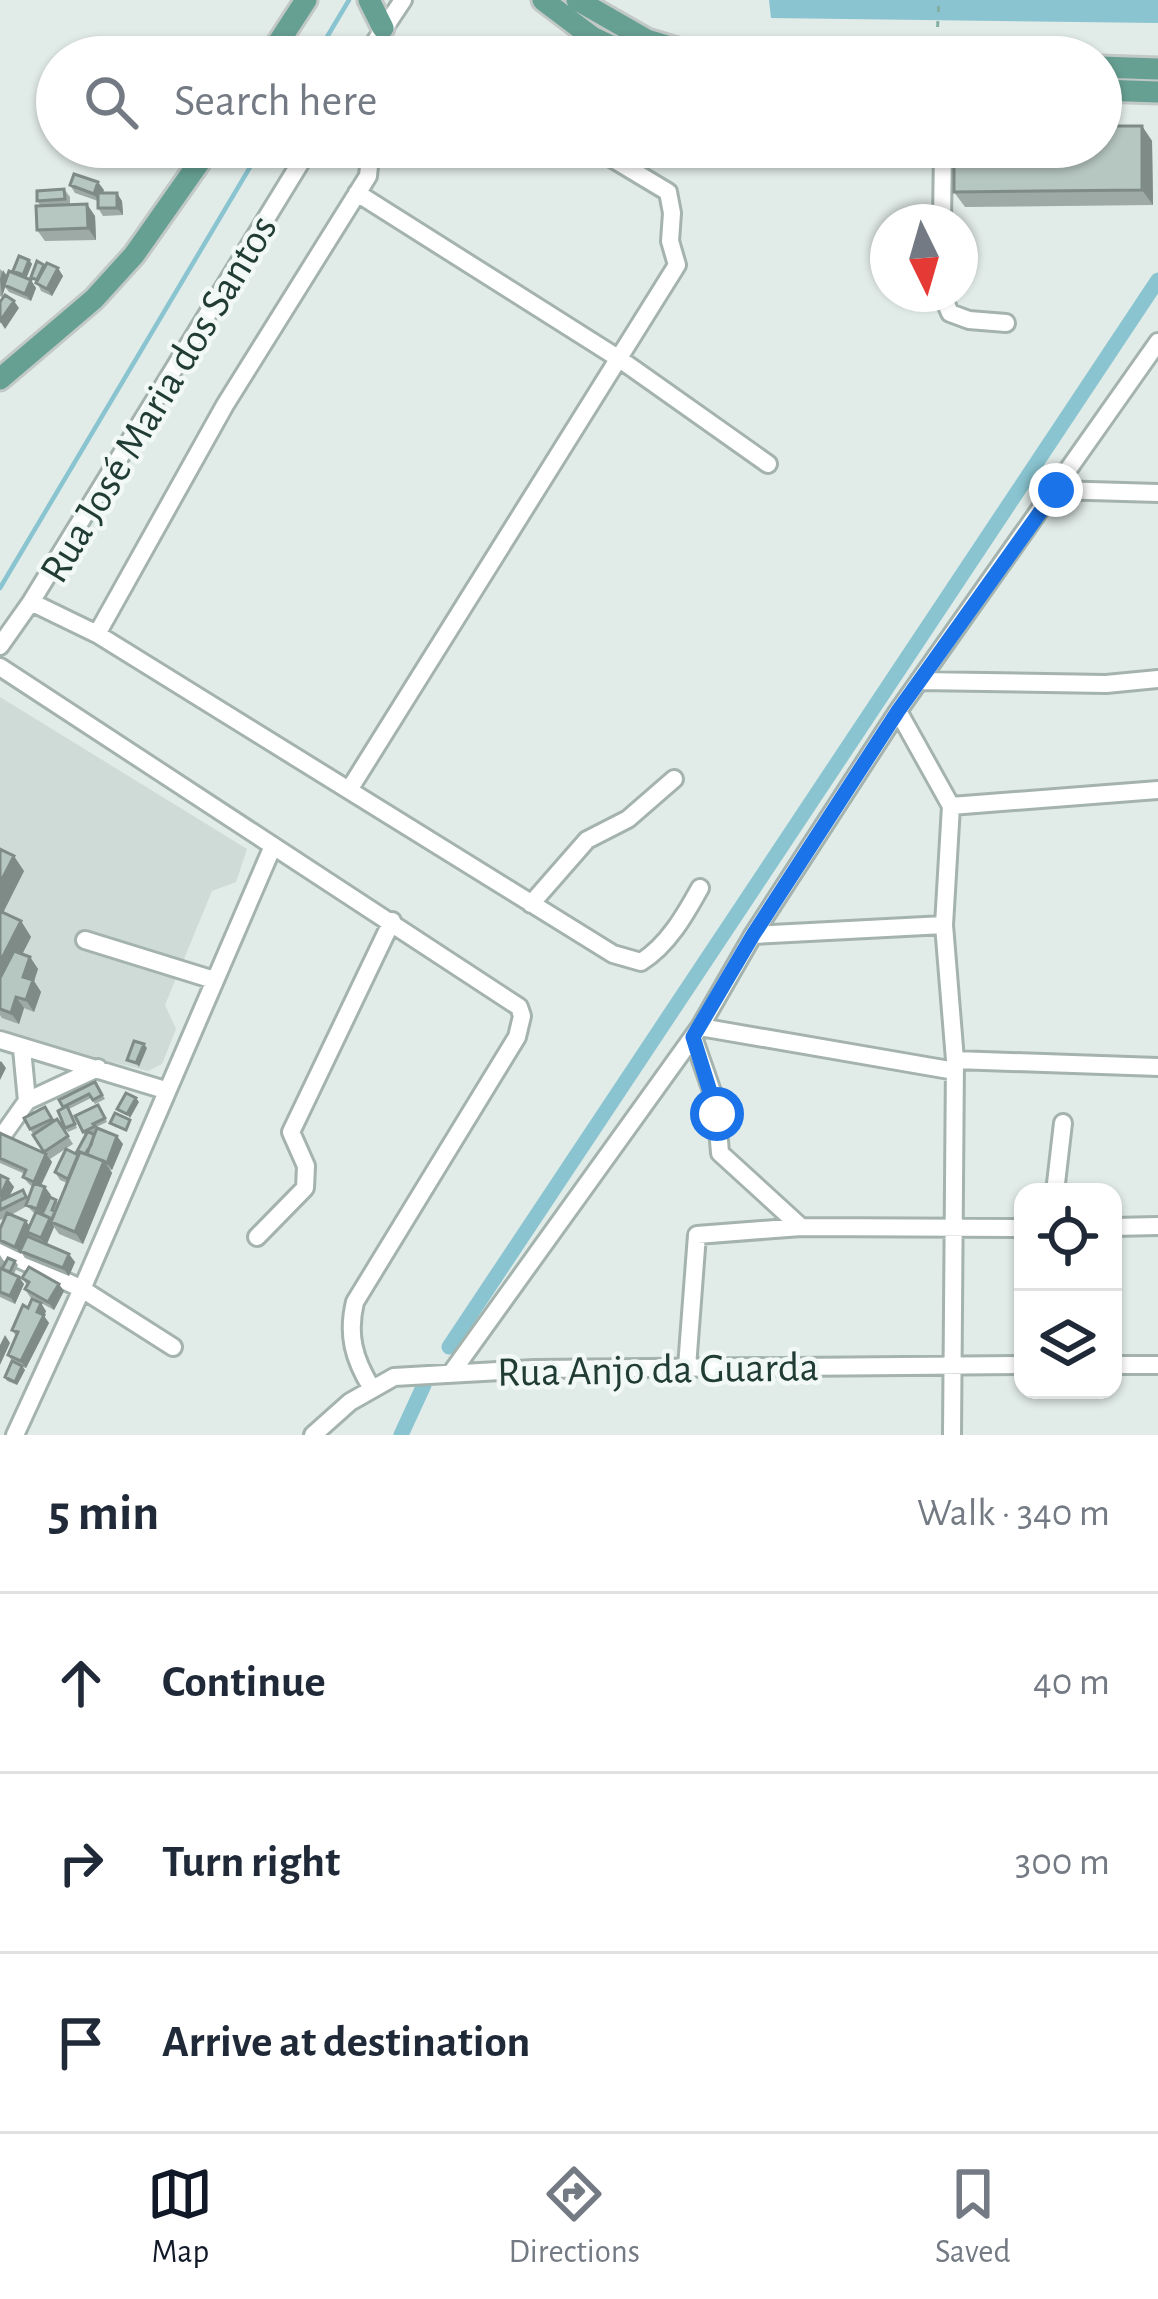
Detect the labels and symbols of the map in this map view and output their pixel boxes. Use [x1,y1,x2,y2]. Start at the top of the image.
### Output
north arrow [870,204,978,312]
street label: Rua José Maria dos Santos [33,208,285,590]
route end [1029,463,1083,517]
route start [690,1087,744,1141]
street label: Rua Anjo da Guarda [497,1346,819,1394]

